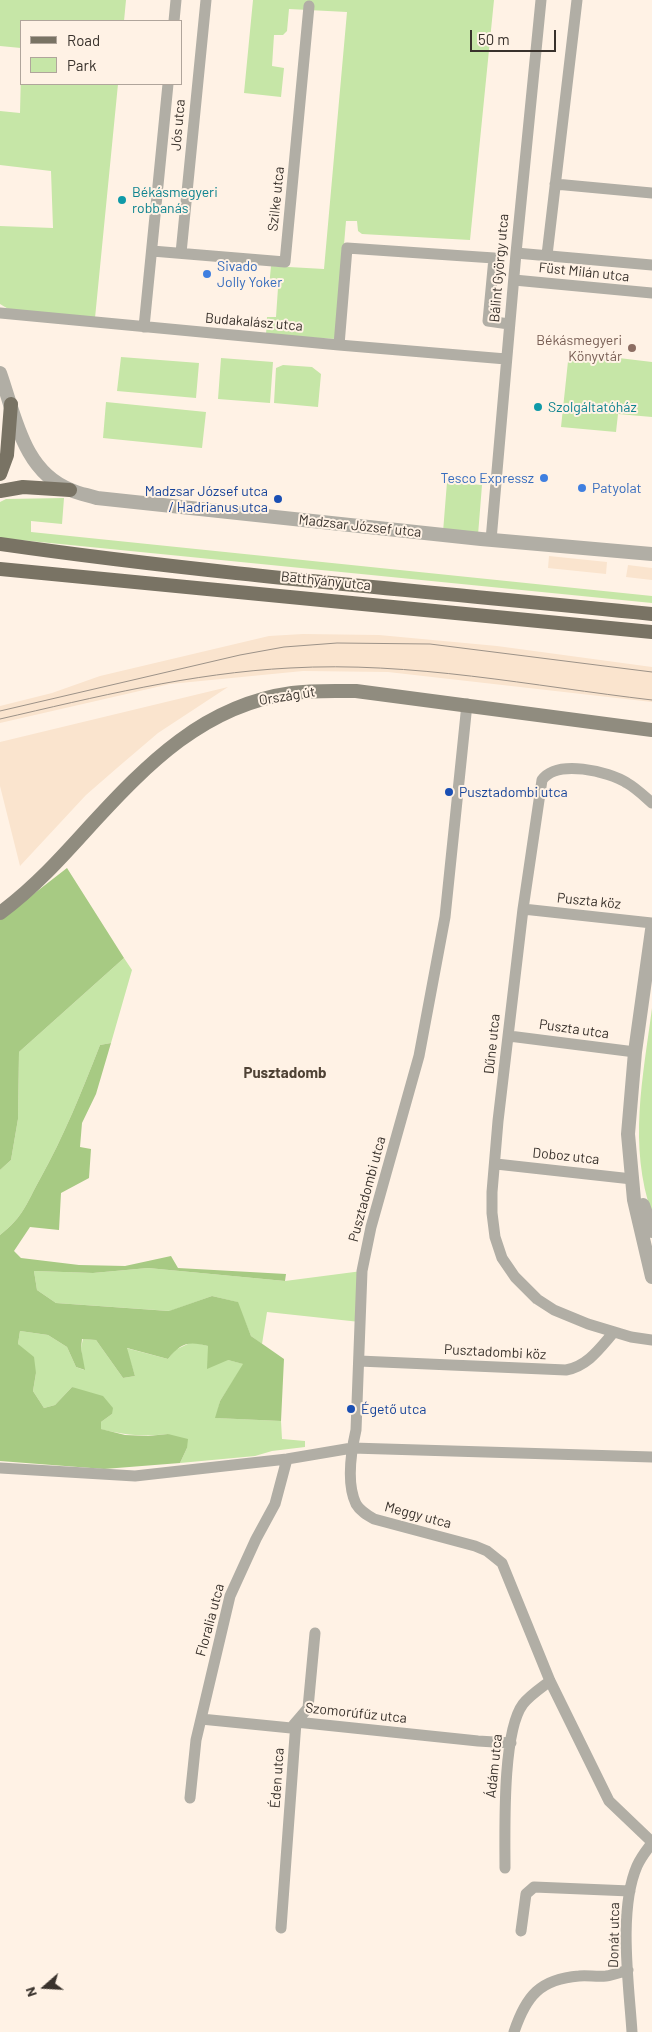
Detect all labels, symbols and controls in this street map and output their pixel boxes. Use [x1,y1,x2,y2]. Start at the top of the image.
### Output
legend [20,20,182,85]
scale bar [472,20,558,52]
text: 50 m [478,30,510,48]
text: Road [67,31,100,49]
text: Park [67,56,96,74]
street label: Jós utca [167,98,189,152]
street label: Szilke utca [264,166,288,232]
place label: Békásmegyeri robbanás [132,184,218,216]
marker: Békásmegyeri robbanás [116,194,128,206]
street label: Bálint György utca [486,213,512,323]
place label: Sivado Jolly Yoker [217,258,282,290]
street label: Füst Milán utca [538,259,630,285]
marker: Sivado Jolly Yoker [201,268,213,280]
street label: Budakalász utca [205,309,303,335]
place label: Békásmegyeri Könyvtár [536,332,622,364]
marker: Békásmegyeri Könyvtár [626,342,638,354]
place label: Szolgáltatóház [548,399,637,415]
marker: Szolgáltatóház [532,401,544,413]
place label: Tesco Expressz [441,470,534,486]
marker: Tesco Expressz [538,472,550,484]
place label: Patyolat [592,480,642,496]
marker: Patyolat [576,482,588,494]
place label: Madzsar József utca / Hadrianus utca [145,483,268,516]
marker: Madzsar József utca / Hadrianus utca [272,493,284,505]
street label: Madzsar József utca [298,511,422,541]
street label: Batthyány utca [280,568,372,594]
street label: Ország út [258,683,316,709]
place label: Pusztadombi utca [459,784,568,800]
marker: Pusztadombi utca [443,786,455,798]
street label: Puszta köz [556,889,622,913]
street label: Dűne utca [480,1013,504,1075]
street label: Puszta utca [538,1016,610,1042]
district label: Pusztadomb [243,1064,327,1082]
street label: Pusztadombi utca [345,1134,389,1244]
street label: Doboz utca [532,1144,600,1168]
street label: Pusztadombi köz [443,1341,547,1363]
place label: Égető utca [361,1401,426,1417]
marker: Égető utca [345,1403,357,1415]
street label: Meggy utca [383,1498,453,1532]
street label: Floralia utca [192,1582,228,1658]
street label: Szomorúfűz utca [304,1699,408,1727]
street label: Ádám utca [482,1733,506,1799]
street label: Éden utca [267,1747,287,1809]
street label: Donát utca [605,1902,623,1968]
north arrow [20,1962,70,2012]
text: N [21,1985,40,1999]

